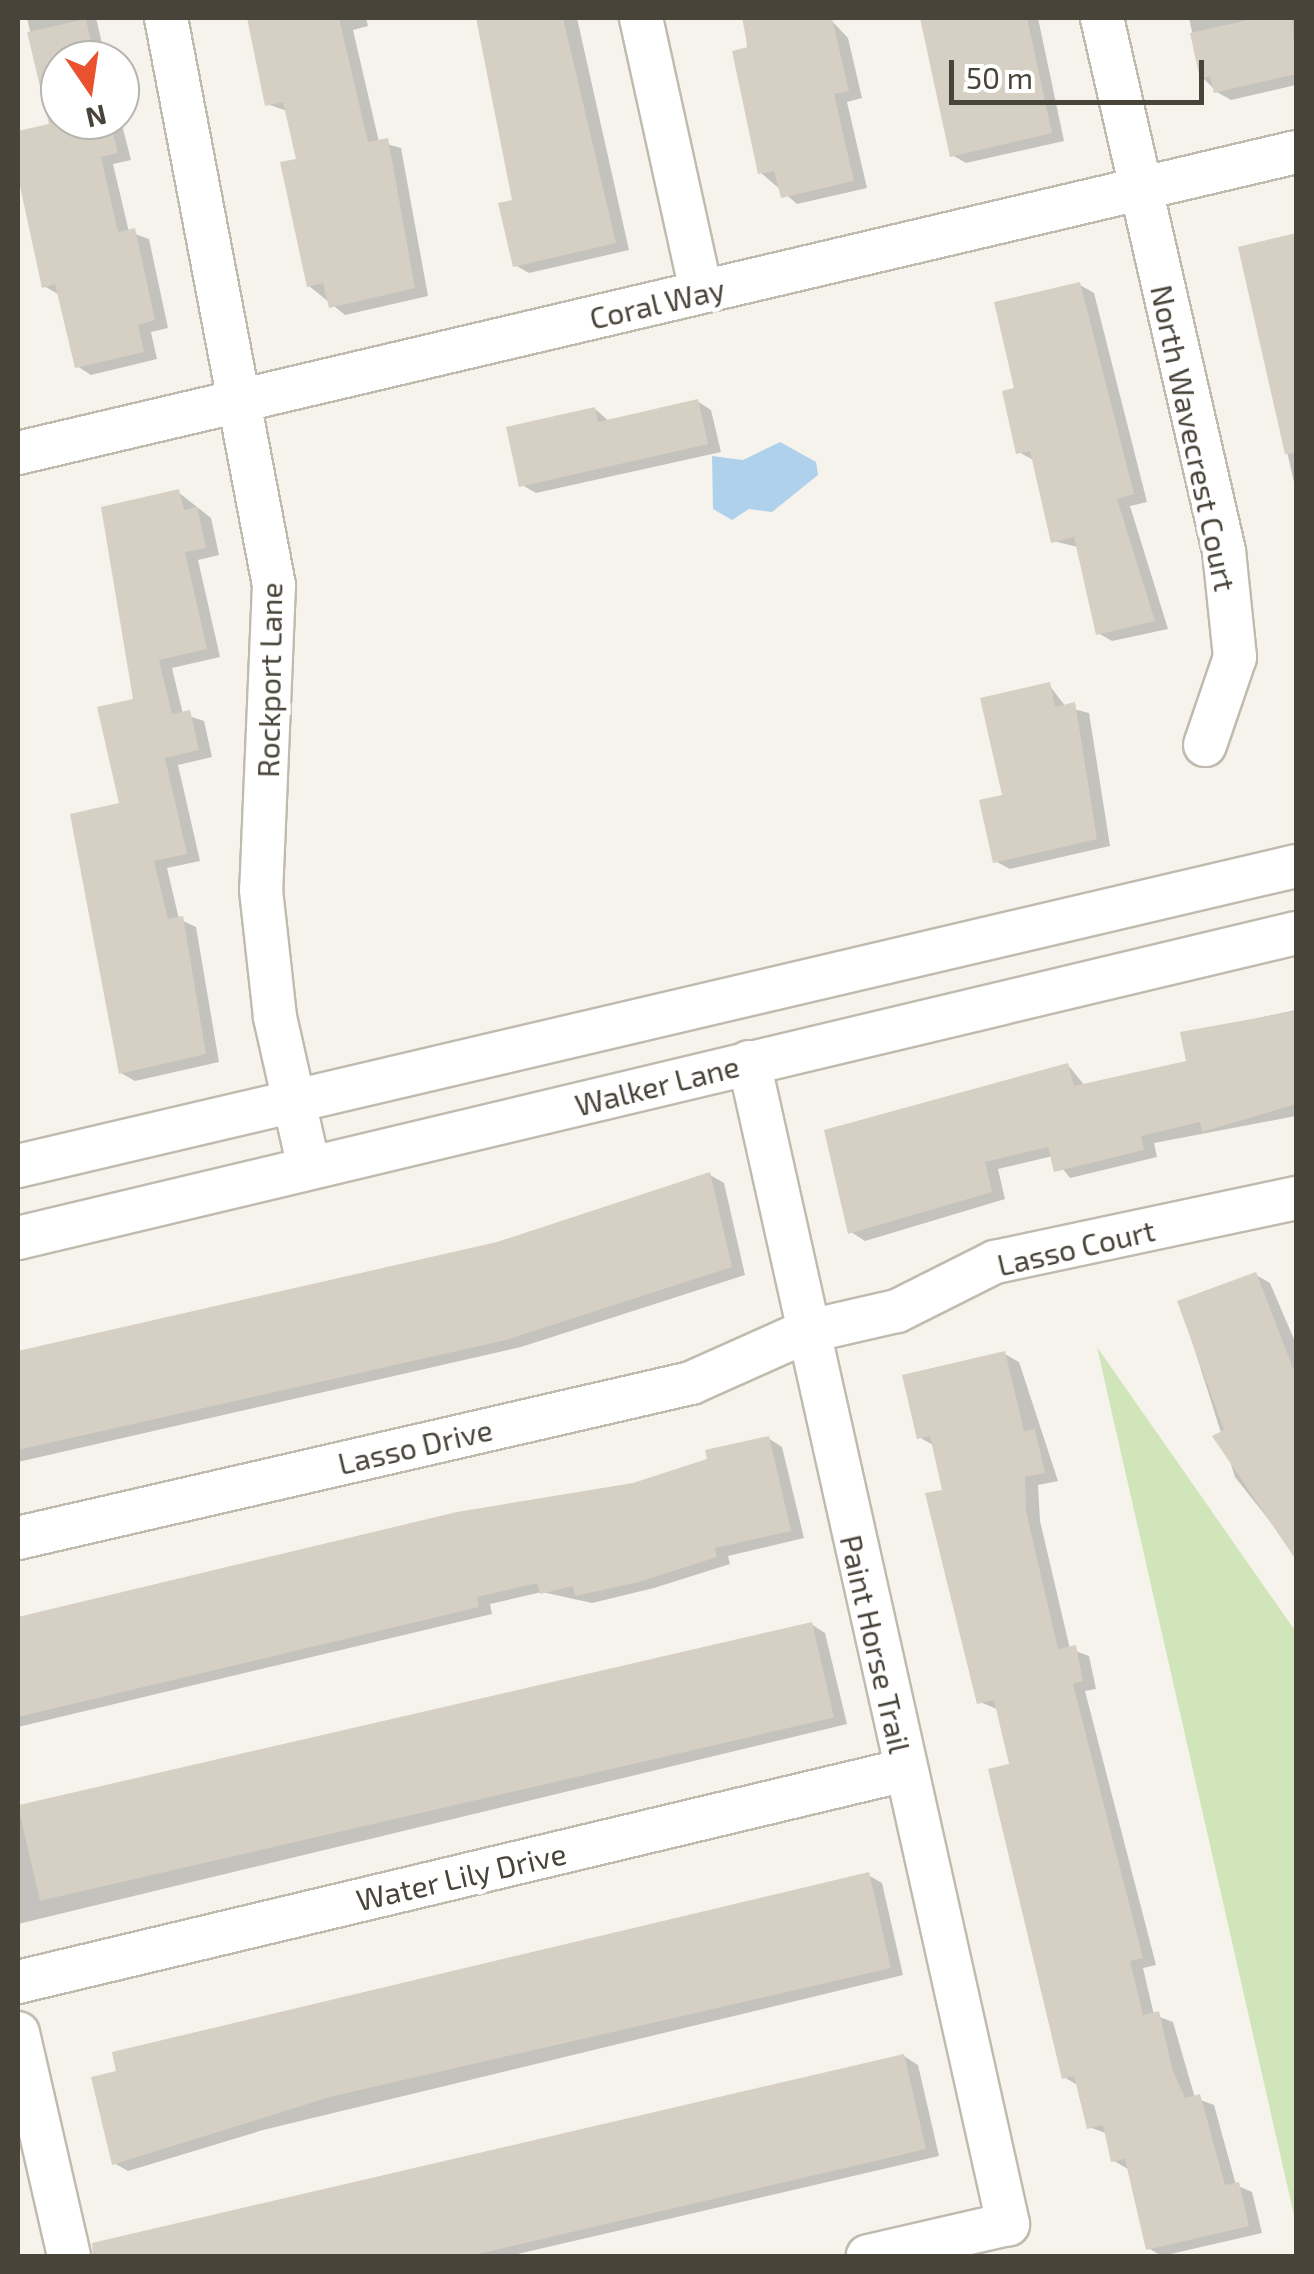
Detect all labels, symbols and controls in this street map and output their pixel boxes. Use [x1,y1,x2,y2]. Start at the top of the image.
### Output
north arrow [40,40,140,140]
scale bar [954,40,1209,102]
text: 50 m [966,59,1033,95]
text: N [83,98,110,136]
street label: Coral Way [585,270,729,336]
street label: North Wavecrest Court [1144,281,1244,595]
street label: Rockport Lane [249,582,289,778]
street label: Walker Lane [571,1047,743,1123]
street label: Lasso Court [994,1211,1158,1283]
street label: Lasso Drive [334,1411,496,1481]
street label: Paint Horse Trail [833,1531,919,1757]
street label: Water Lily Drive [352,1834,570,1918]

